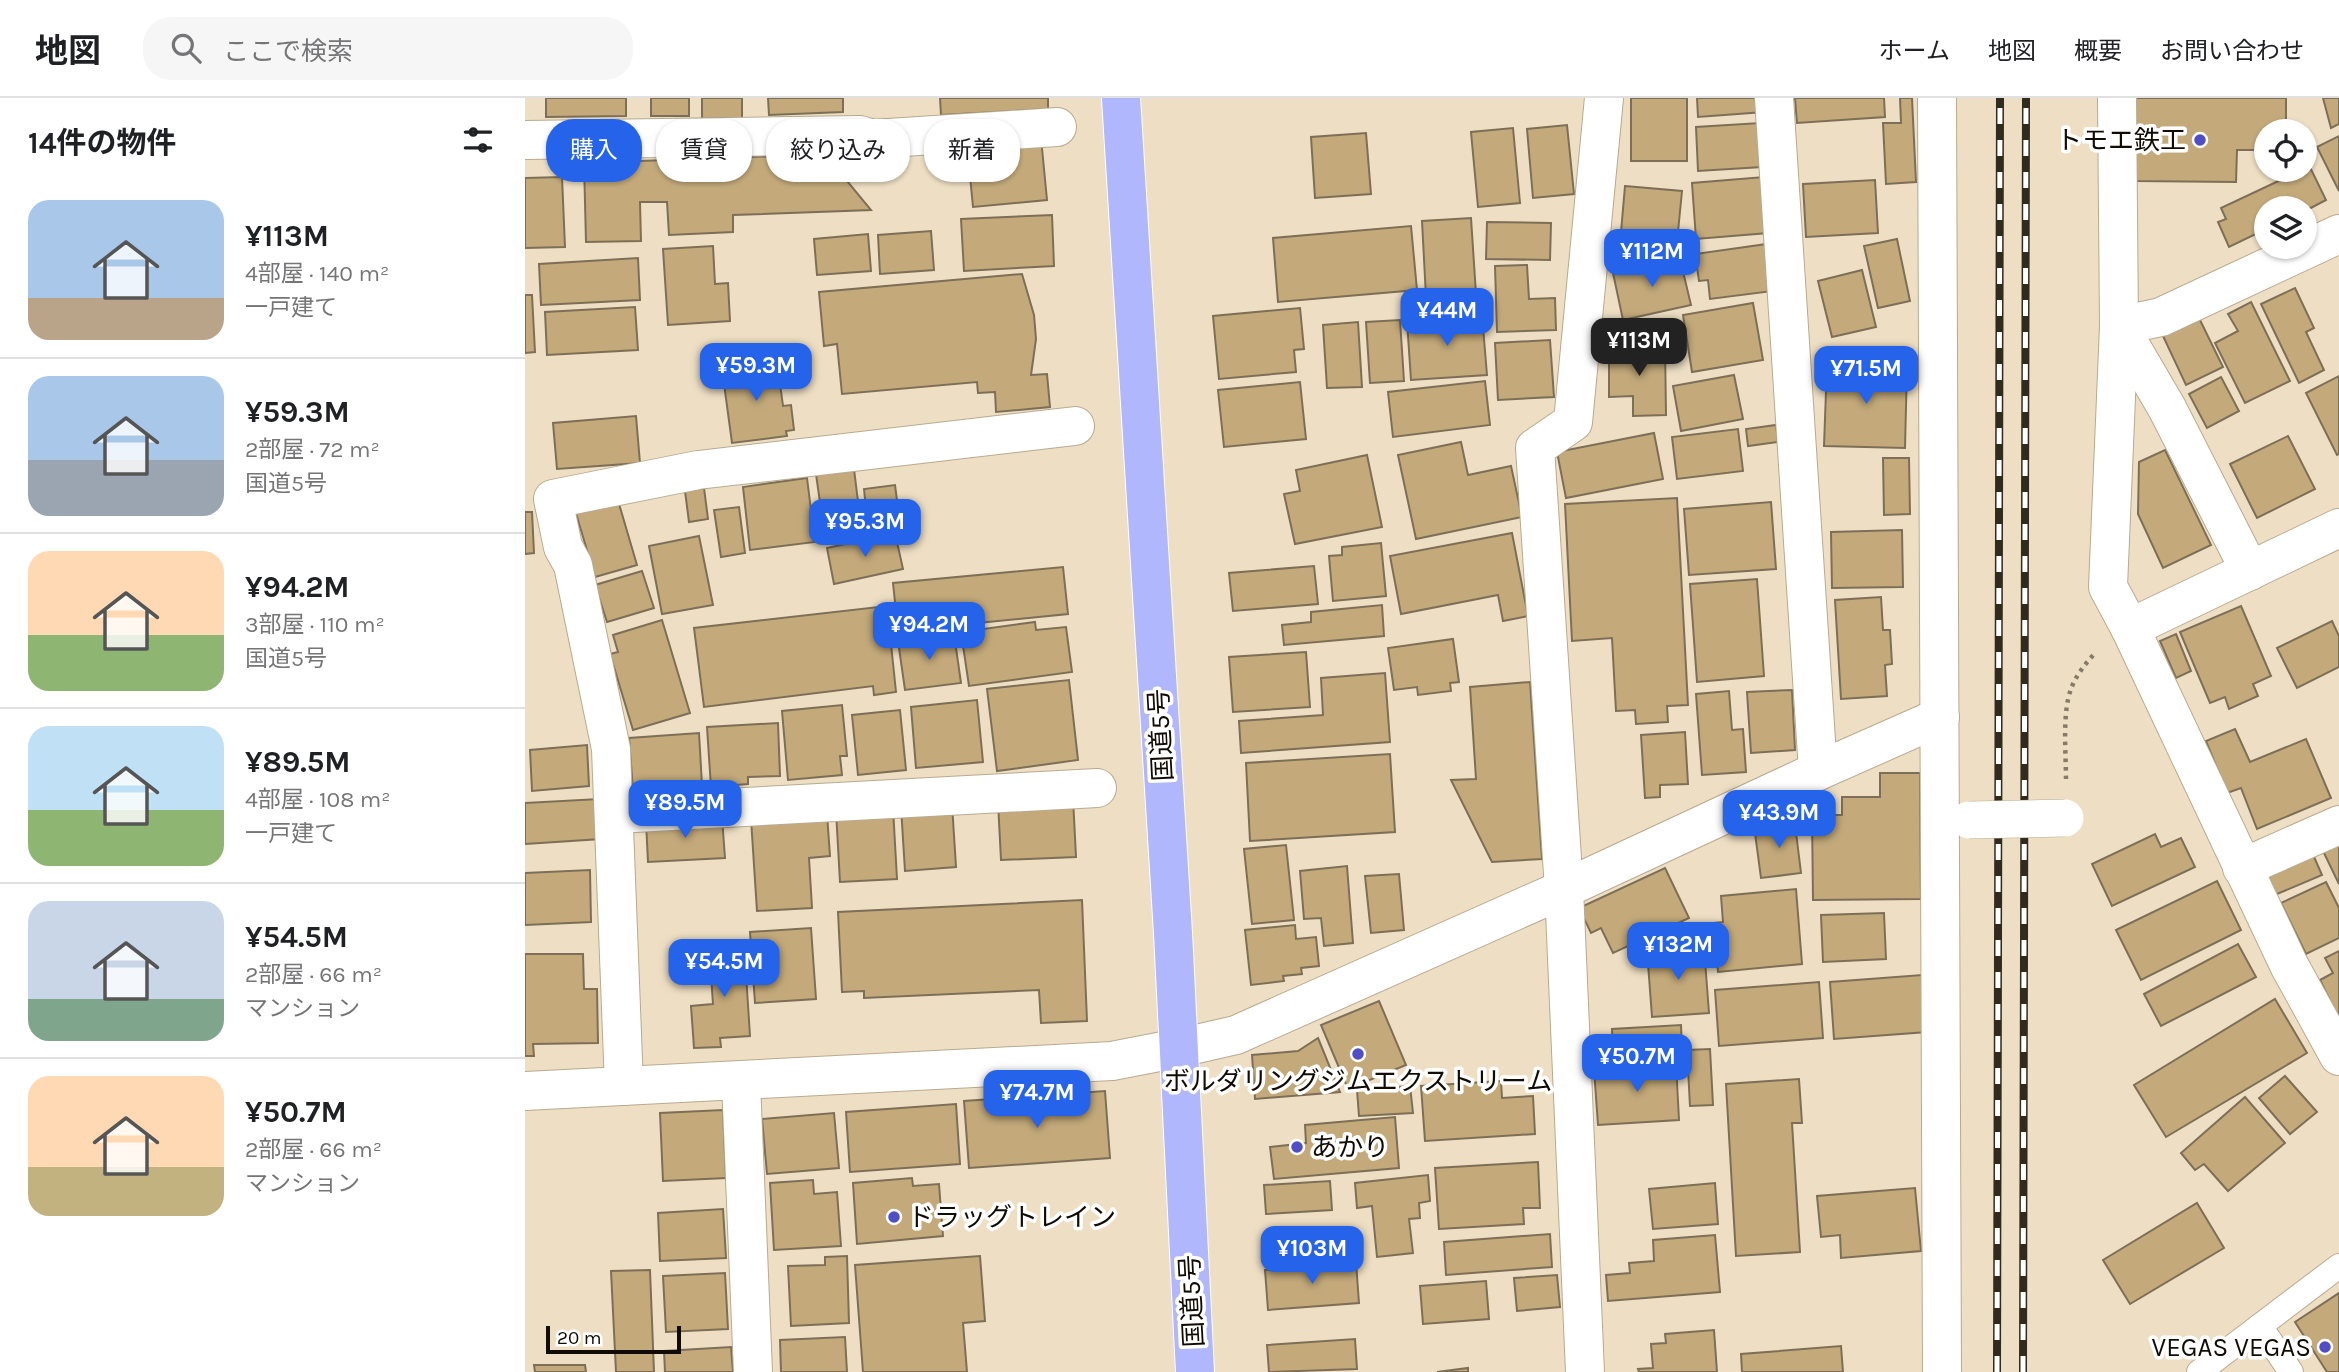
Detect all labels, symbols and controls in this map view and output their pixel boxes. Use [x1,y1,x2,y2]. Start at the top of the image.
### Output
search box [143,17,633,80]
icon: search [167,29,205,67]
text: 地図 [35,32,101,70]
text: ここで検索 [223,36,353,67]
text: ホーム [1879,37,1950,65]
text: 地図 [1988,37,2036,65]
text: 概要 [2074,37,2122,65]
text: お問い合わせ [2160,37,2304,65]
chip: 購入 [546,119,642,182]
chip: 賃貸 [656,119,752,182]
chip: 絞り込み [766,119,910,182]
chip: 新着 [924,119,1020,182]
map controls [2254,119,2317,259]
button: locate [2254,119,2317,182]
icon: filters [459,121,497,159]
text: 14件の物件 [28,125,177,161]
place label: トモエ鉄工 [2056,125,2186,156]
marker: トモエ鉄工 [2192,132,2208,148]
button: layers [2254,196,2317,259]
text: ¥113M [245,218,329,254]
icon: home [84,228,168,312]
pin: ¥112M [1603,230,1701,289]
text: ¥112M [1620,238,1684,265]
text: 4部屋 · 140 m² [245,260,389,287]
pin: ¥44M [1406,288,1488,348]
text: 一戸建て [245,294,337,321]
text: ¥44M [1417,297,1477,324]
pin: ¥113M [1590,318,1688,378]
text: ¥113M [1607,327,1671,354]
pin: ¥59.3M [699,344,813,403]
pin: ¥71.5M [1809,346,1923,406]
text: ¥59.3M [716,352,796,379]
text: ¥71.5M [1830,355,1902,382]
text: ¥59.3M [245,394,350,430]
icon: home [84,404,168,488]
text: 2部屋 · 72 m² [245,436,380,463]
text: 国道5号 [245,470,327,497]
pin: ¥95.3M [808,500,922,559]
text: ¥95.3M [825,508,905,535]
text: ¥94.2M [245,569,350,605]
icon: home [84,579,168,663]
pin: ¥94.2M [872,602,986,662]
text: 3部屋 · 110 m² [245,611,385,638]
text: ¥94.2M [889,611,969,638]
text: 国道5号 [245,645,327,672]
street label: 国道5号 [1143,688,1179,782]
text: ¥89.5M [245,744,350,780]
icon: home [84,754,168,838]
pin: ¥89.5M [628,780,742,840]
text: 4部屋 · 108 m² [245,786,390,813]
text: ¥89.5M [645,789,725,816]
pin: ¥43.9M [1722,790,1836,850]
text: ¥43.9M [1739,799,1819,826]
text: 一戸建て [245,820,337,847]
text: ¥54.5M [245,919,348,955]
pin: ¥132M [1629,922,1727,982]
icon: home [84,929,168,1013]
text: ¥132M [1643,931,1713,958]
pin: ¥54.5M [667,940,781,999]
text: ¥54.5M [684,948,764,975]
text: 2部屋 · 66 m² [245,961,382,988]
text: マンション [245,995,360,1022]
pin: ¥50.7M [1580,1034,1694,1094]
text: ¥50.7M [1598,1043,1676,1070]
marker: ボルダリングジムエクストリーム [1350,1046,1366,1062]
place label: ボルダリングジムエクストリーム [1164,1066,1552,1097]
pin: ¥74.7M [980,1070,1094,1130]
text: ¥74.7M [999,1079,1075,1106]
text: ¥50.7M [245,1094,347,1130]
icon: home [84,1104,168,1188]
place label: あかり [1311,1132,1389,1163]
text: 2部屋 · 66 m² [245,1136,382,1163]
marker: あかり [1289,1139,1305,1155]
text: マンション [245,1170,360,1197]
place label: ドラッグトレイン [908,1202,1116,1233]
marker: ドラッグトレイン [886,1209,902,1225]
pin: ¥103M [1263,1226,1361,1286]
text: ¥103M [1277,1235,1347,1262]
street label: 国道5号 [1174,1254,1210,1348]
scale bar [546,1323,681,1355]
text: 20 m [557,1327,602,1349]
place label: VEGAS VEGAS [2152,1332,2311,1363]
marker: VEGAS VEGAS [2317,1339,2333,1355]

